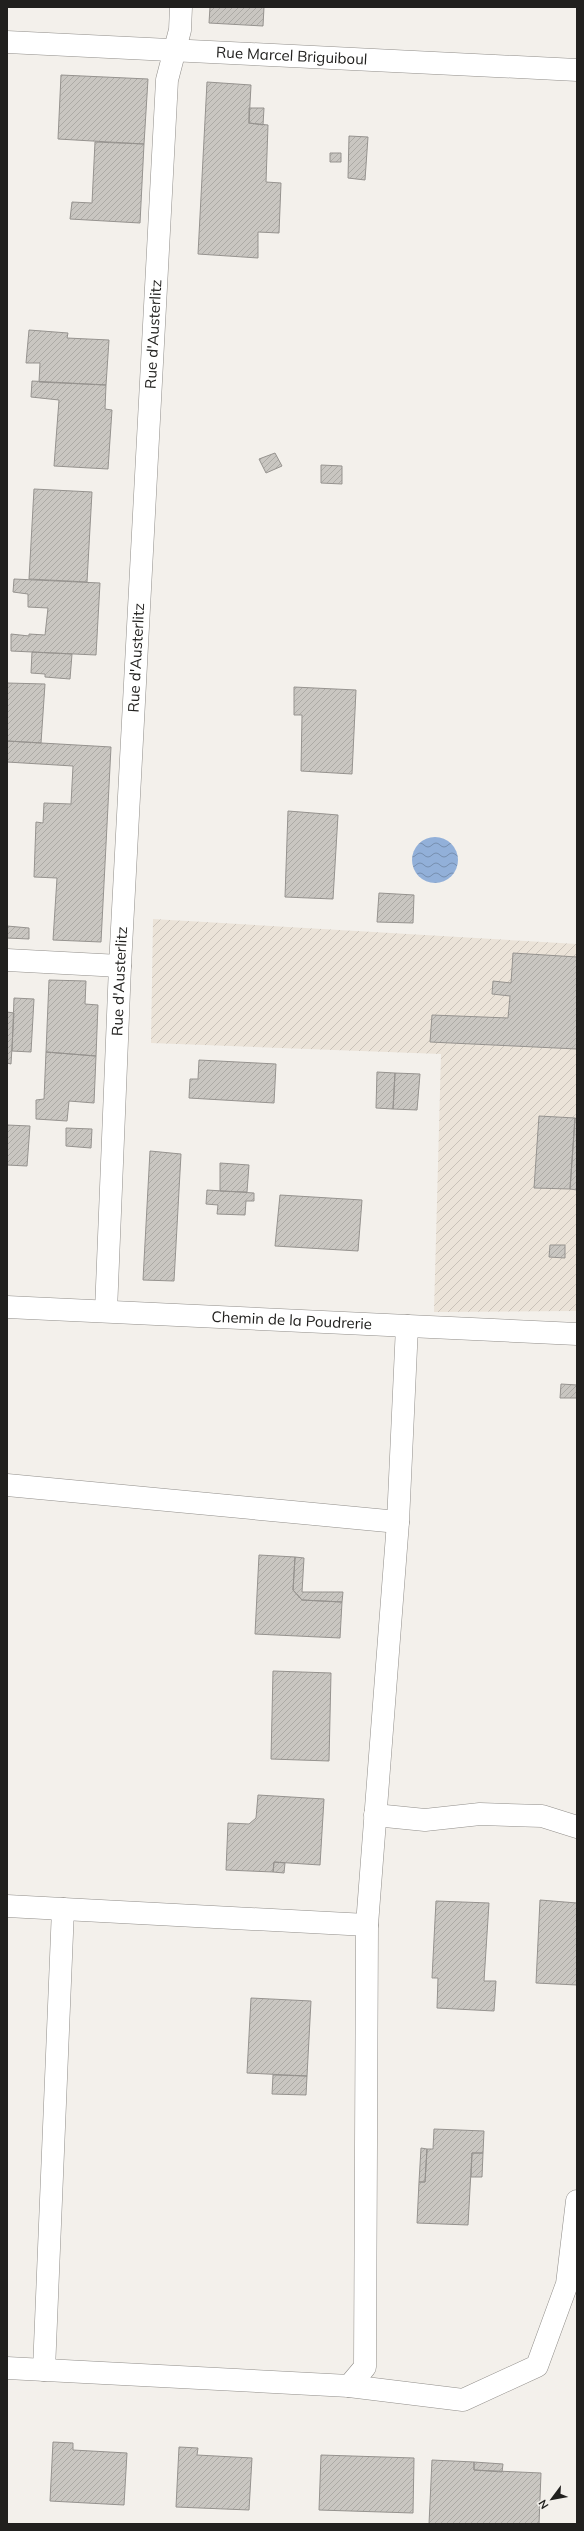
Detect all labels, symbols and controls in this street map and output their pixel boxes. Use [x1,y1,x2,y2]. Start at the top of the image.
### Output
street label: Rue Marcel Briguiboul [215,42,368,69]
street label: Rue d'Austerlitz [141,279,165,389]
street label: Rue d'Austerlitz [123,602,148,713]
street label: Rue d'Austerlitz [107,926,131,1036]
street label: Chemin de la Poudrerie [211,1307,372,1333]
north arrow [532,2479,572,2519]
text: N [535,2497,552,2512]

